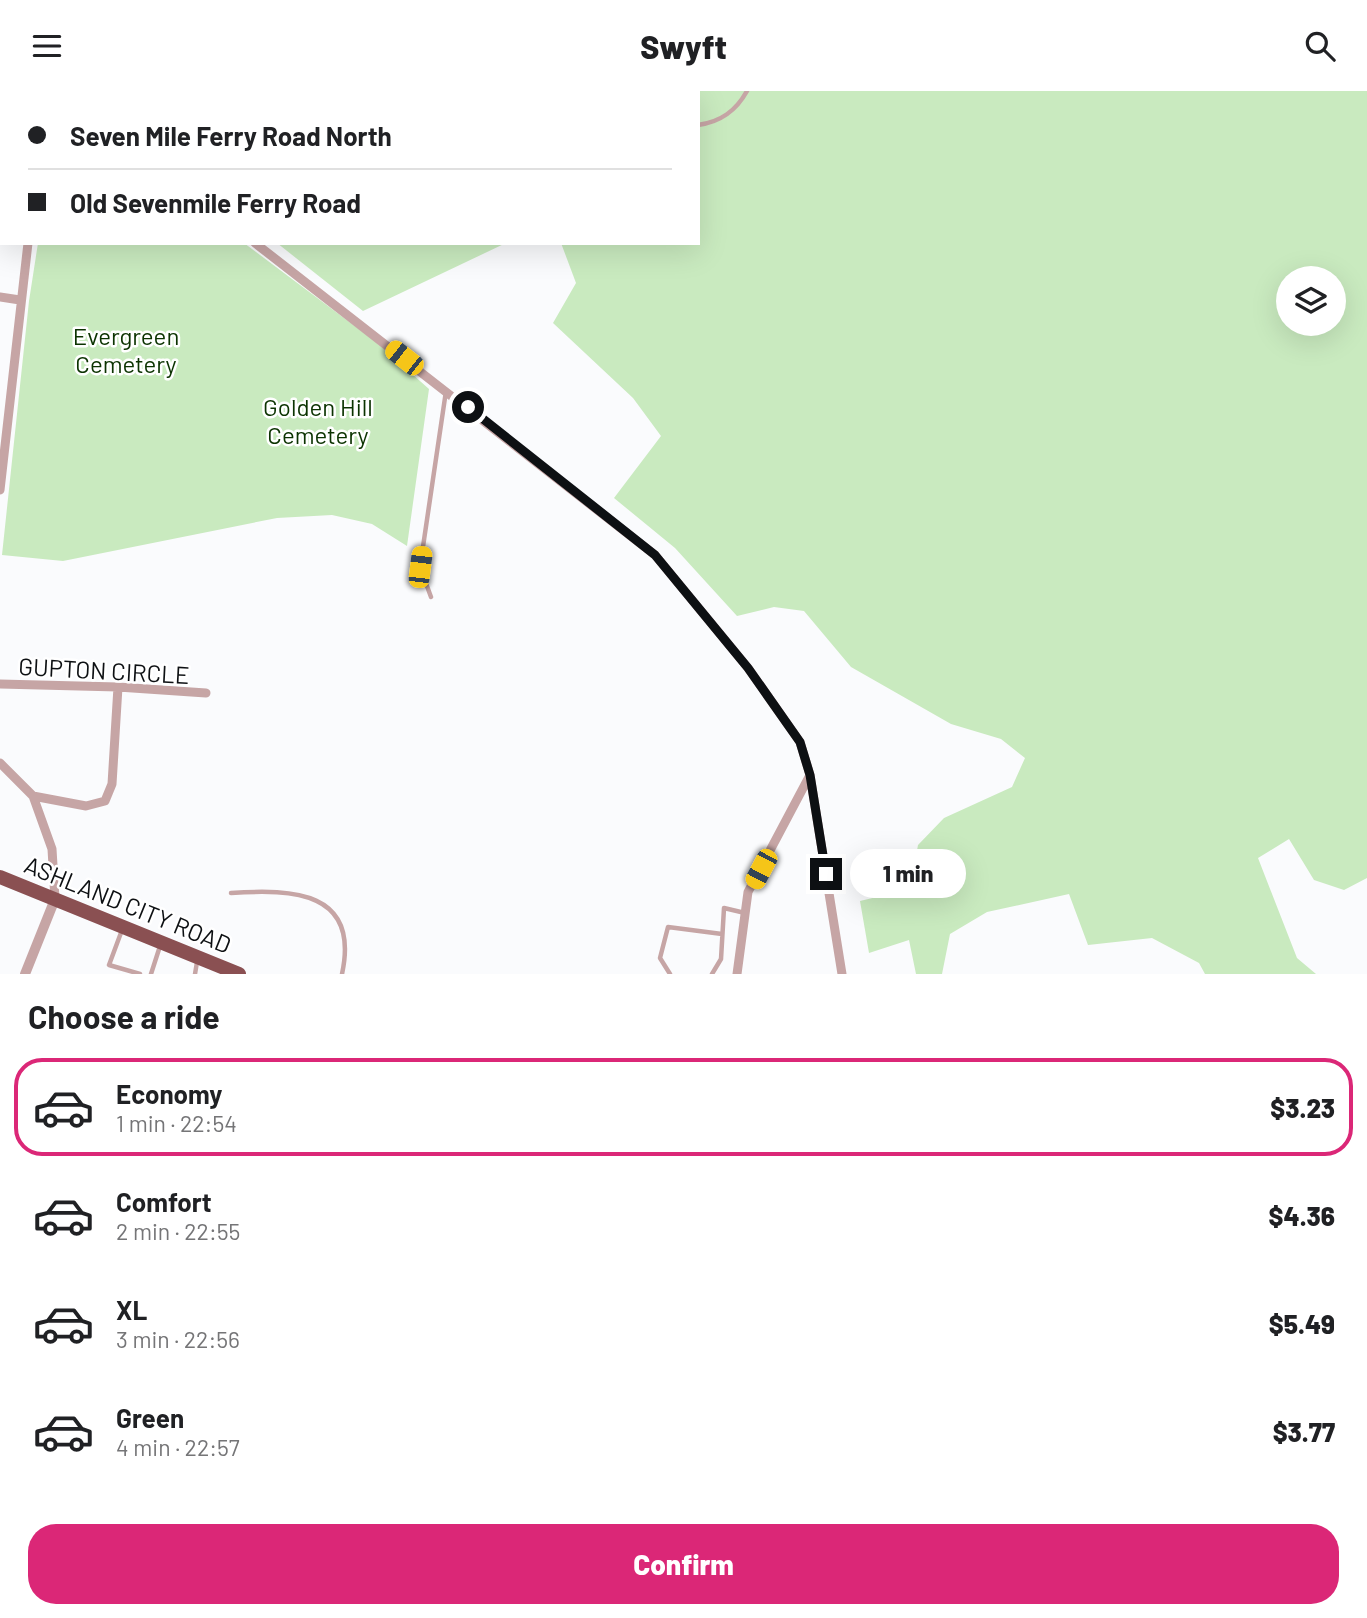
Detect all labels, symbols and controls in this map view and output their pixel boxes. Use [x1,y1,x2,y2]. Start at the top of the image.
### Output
icon: menu [28,27,66,65]
text: Swyft [640,27,727,65]
icon: search [1301,27,1339,65]
text: Seven Mile Ferry Road North [70,120,392,151]
text: Old Sevenmile Ferry Road [70,187,361,218]
map controls [1276,266,1346,336]
button: layers [1276,266,1346,336]
park label: Evergreen Cemetery [73,321,179,378]
car [381,337,428,379]
route start [452,391,484,423]
park label: Golden Hill Cemetery [263,392,373,449]
car [408,545,433,589]
street label: GUPTON CIRCLE [18,651,190,689]
car [742,846,781,892]
street label: ASHLAND CITY ROAD [21,849,235,959]
callout: 1 min [850,849,966,899]
route end [810,858,842,890]
text: 1 min [883,859,933,887]
text: Choose a ride [28,997,220,1035]
icon: car [32,1076,95,1139]
text: Economy [116,1078,222,1109]
text: $3.23 [1270,1092,1335,1123]
text: 1 min · 22:54 [116,1109,237,1137]
icon: car [32,1184,95,1247]
text: Comfort [116,1186,212,1217]
text: $4.36 [1268,1200,1335,1231]
text: 2 min · 22:55 [116,1217,240,1245]
icon: car [32,1292,95,1355]
text: XL [116,1294,147,1325]
text: $5.49 [1269,1308,1335,1339]
text: 3 min · 22:56 [116,1325,240,1353]
icon: car [32,1400,95,1463]
text: Green [116,1402,184,1433]
text: $3.77 [1273,1416,1335,1447]
text: 4 min · 22:57 [116,1433,240,1461]
button: Confirm [28,1524,1339,1604]

